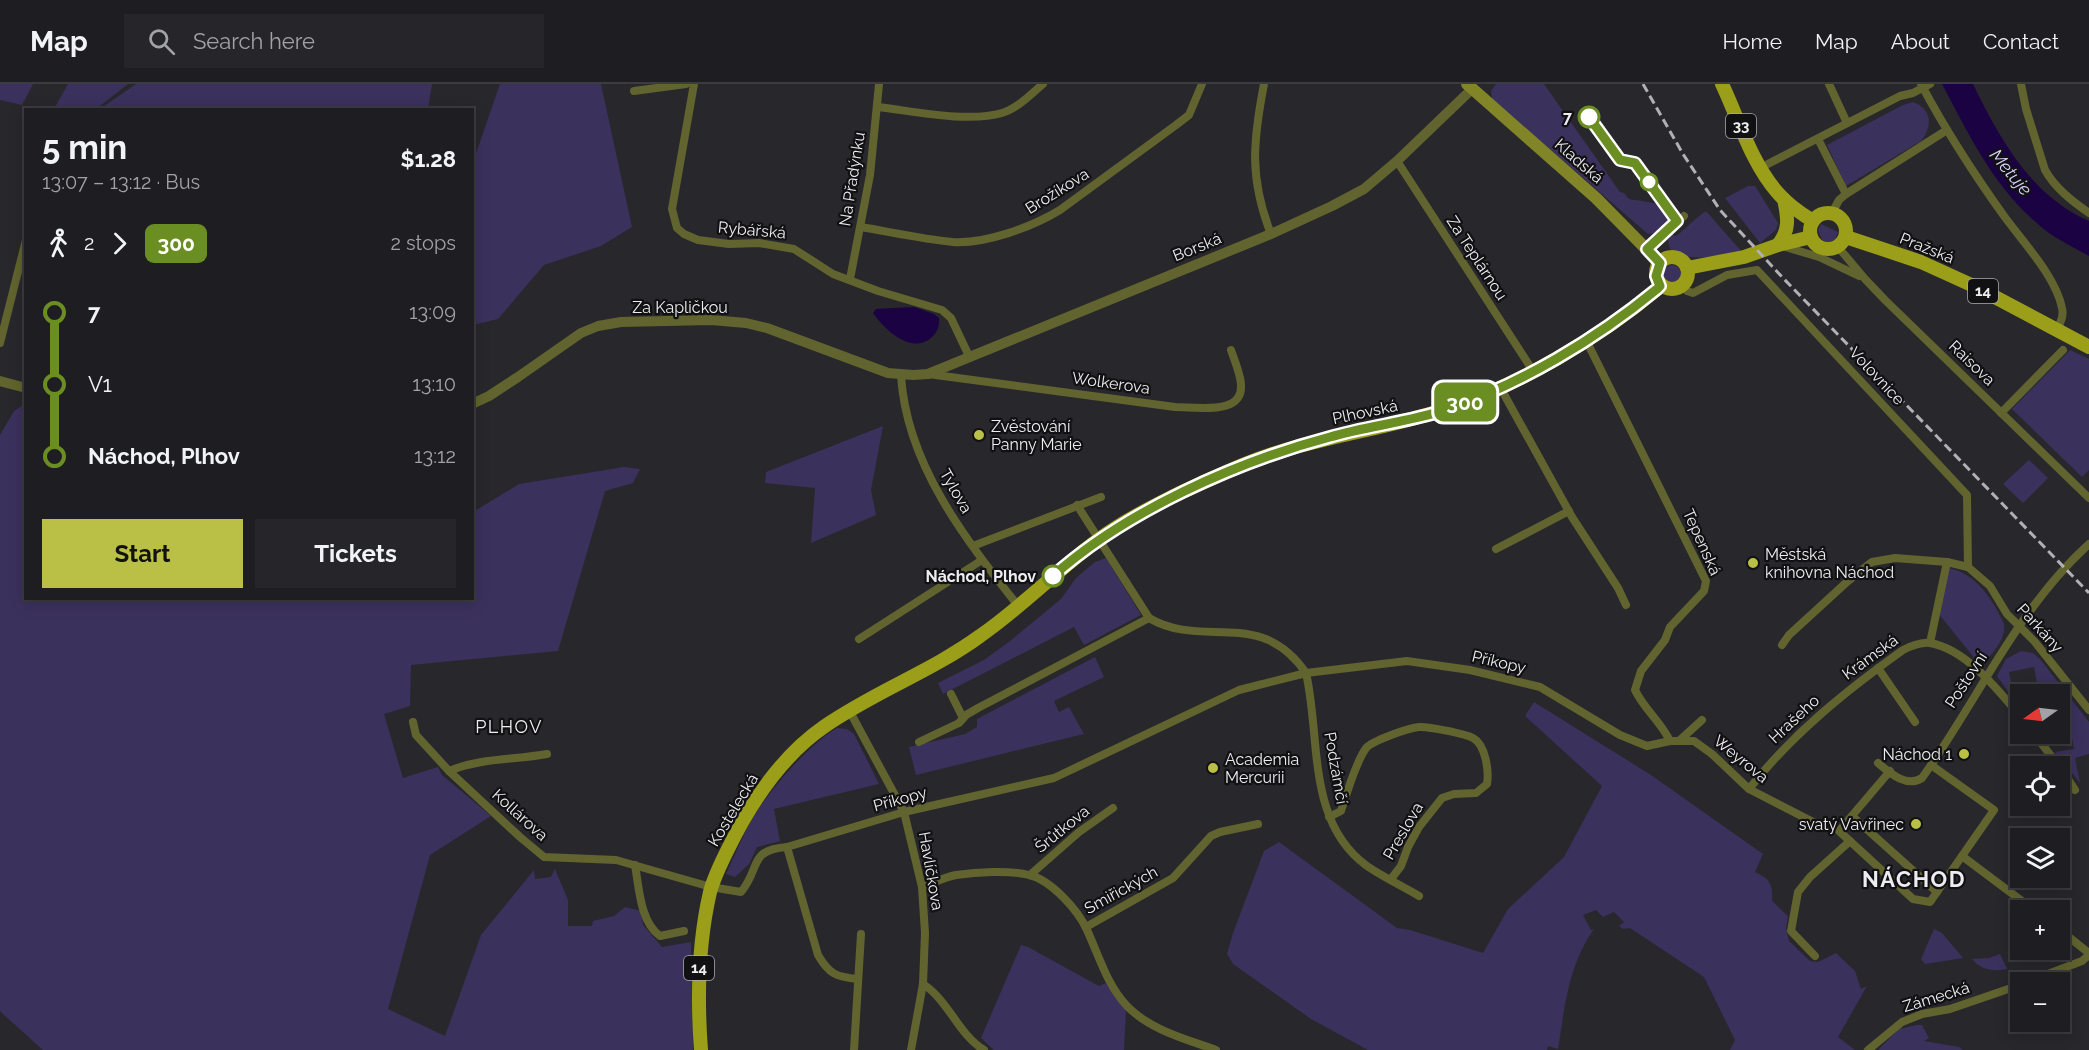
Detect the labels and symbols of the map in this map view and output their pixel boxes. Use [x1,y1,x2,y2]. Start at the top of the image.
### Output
marker: 7 [1578,106,1600,128]
place label: 7 [1563,108,1572,127]
road number: 33 [1726,114,1756,138]
street label: Na Přadýnku [835,130,869,228]
street label: Kladská [1551,135,1607,187]
water label: Metuje [1986,145,2037,200]
street label: Brožíkova [1022,164,1092,218]
unlabelled marker [1640,173,1658,191]
street label: Za Teplárnou [1443,212,1511,304]
street label: Rybářská [717,218,787,242]
street label: Borská [1170,229,1224,265]
street label: Pražská [1897,229,1957,267]
road number: 14 [1968,279,1998,303]
street label: Za Kapličkou [632,298,728,317]
street label: Raisova [1945,337,1999,389]
street label: Volovnice [1845,343,1909,409]
street label: Wolkerova [1071,368,1151,398]
line badge: 300 [1430,382,1500,422]
street label: Plhovská [1331,396,1399,428]
place label: Zvěstování Panny Marie [991,417,1082,454]
marker: Zvěstování Panny Marie [972,428,986,442]
street label: Tylova [936,466,976,516]
street label: Tepenská [1679,506,1725,578]
place label: Městská knihovna Náchod [1765,545,1894,582]
marker: Městská knihovna Náchod [1746,556,1760,570]
marker: Náchod, Plhov [1042,565,1064,587]
place label: Náchod, Plhov [926,567,1036,586]
street label: Parkány [2013,600,2067,657]
street label: Krámská [1838,630,1902,684]
street label: Příkopy [1470,647,1528,678]
street label: Poštovní [1941,648,1991,712]
north arrow [2010,684,2070,744]
street label: Hrašeho [1765,691,1823,747]
district label: PLHOV [475,716,543,737]
street label: Podzámčí [1320,730,1352,806]
street label: Weyrova [1710,731,1772,787]
place label: Náchod 1 [1882,745,1952,764]
marker: Náchod 1 [1957,747,1971,761]
place label: Academia Mercurii [1225,750,1299,787]
marker: Academia Mercurii [1206,761,1220,775]
street label: Kostelecká [704,770,762,850]
street label: Příkopy [871,783,929,815]
street label: Kollárova [488,785,552,845]
street label: Preslova [1379,799,1427,863]
street label: Šrůtkova [1030,801,1093,857]
place label: svatý Vavřinec [1799,815,1904,834]
marker: svatý Vavřinec [1909,817,1923,831]
street label: Havlíčkova [915,830,947,912]
street label: Smiřických [1081,862,1161,918]
district label: NÁCHOD [1862,866,1966,892]
road number: 14 [684,956,714,980]
street label: Zámecká [1900,978,1972,1016]

